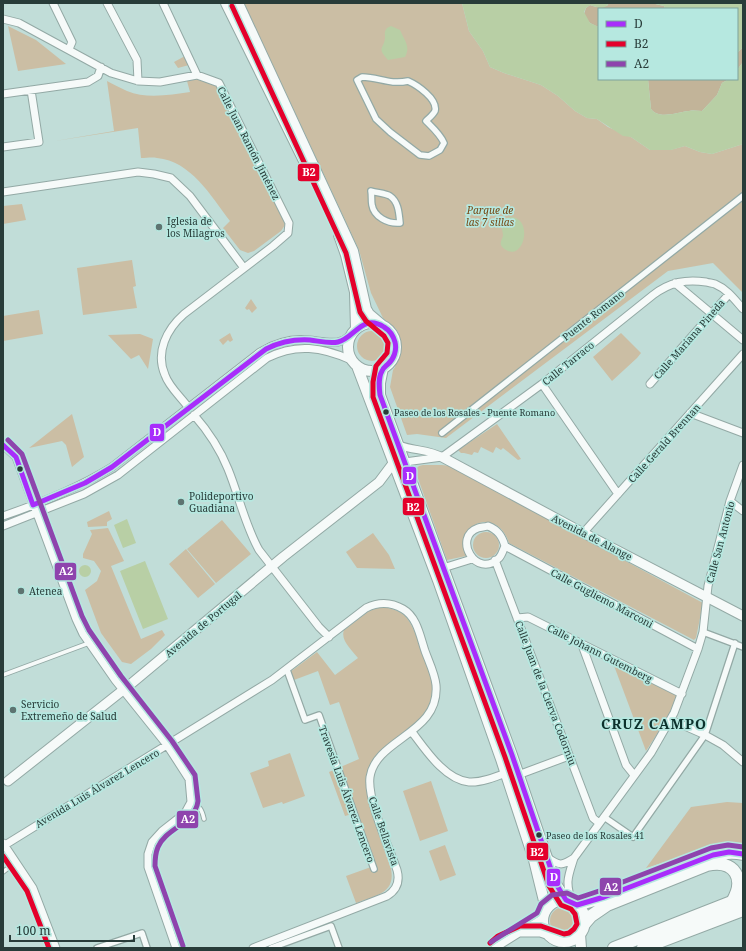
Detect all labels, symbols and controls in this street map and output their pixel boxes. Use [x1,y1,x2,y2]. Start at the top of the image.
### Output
legend [598,8,738,80]
text: D [634,15,643,32]
text: B2 [634,35,649,52]
text: A2 [634,55,649,72]
street label: Calle Juan Ramón Jiménez [214,84,284,202]
line badge: B2 [297,163,320,182]
text: B2 [302,164,316,179]
park label: Parque de las 7 sillas [466,203,515,229]
place label: Iglesia de los Milagros [167,214,225,240]
marker: Iglesia de los Milagros [154,222,164,232]
street label: Puente Romano [559,286,627,344]
street label: Calle Mariana Pineda [650,296,728,382]
street label: Calle Tarraco [539,338,597,388]
street label: Calle Gerald Brennan [625,400,704,486]
place label: Paseo de los Rosales - Puente Romano [394,406,555,419]
marker: Paseo de los Rosales - Puente Romano [381,407,391,417]
line badge: D [149,423,165,442]
text: D [153,424,161,439]
unlabelled marker [15,464,25,474]
line badge: D [402,466,417,485]
text: D [406,468,414,483]
place label: Polideportivo Guadiana [189,489,254,515]
marker: Polideportivo Guadiana [176,497,186,507]
line badge: B2 [402,497,425,516]
text: B2 [406,499,420,514]
street label: Calle San Antonio [702,499,738,585]
street label: Avenida de Alange [549,511,635,563]
line badge: A2 [54,562,77,581]
text: A2 [59,563,73,578]
street label: Calle Gugliemo Marconi [548,565,656,631]
place label: Atenea [29,584,63,598]
marker: Atenea [16,586,26,596]
street label: Avenida de Portugal [162,588,244,660]
street label: Calle Juan de la Cierva Codorniu [512,619,580,768]
street label: Calle Johann Gutemberg [545,620,655,686]
place label: Servicio Extremeño de Salud [21,697,117,723]
marker: Servicio Extremeño de Salud [8,705,18,715]
district label: CRUZ CAMPO [601,714,707,733]
street label: Travesía Luis Álvarez Lencero [316,724,378,864]
street label: Avenida Luis Álvarez Lencero [32,745,162,831]
street label: Calle Bellavista [366,795,403,868]
line badge: A2 [176,810,199,829]
text: A2 [181,811,195,826]
place label: Paseo de los Rosales 41 [546,829,644,842]
marker: Paseo de los Rosales 41 [534,830,544,840]
line badge: B2 [526,842,549,861]
text: B2 [530,844,544,859]
line badge: D [546,868,561,887]
text: D [550,869,558,884]
line badge: A2 [599,877,622,896]
text: A2 [604,879,618,894]
scale bar [10,917,134,943]
text: 100 m [16,922,51,939]

